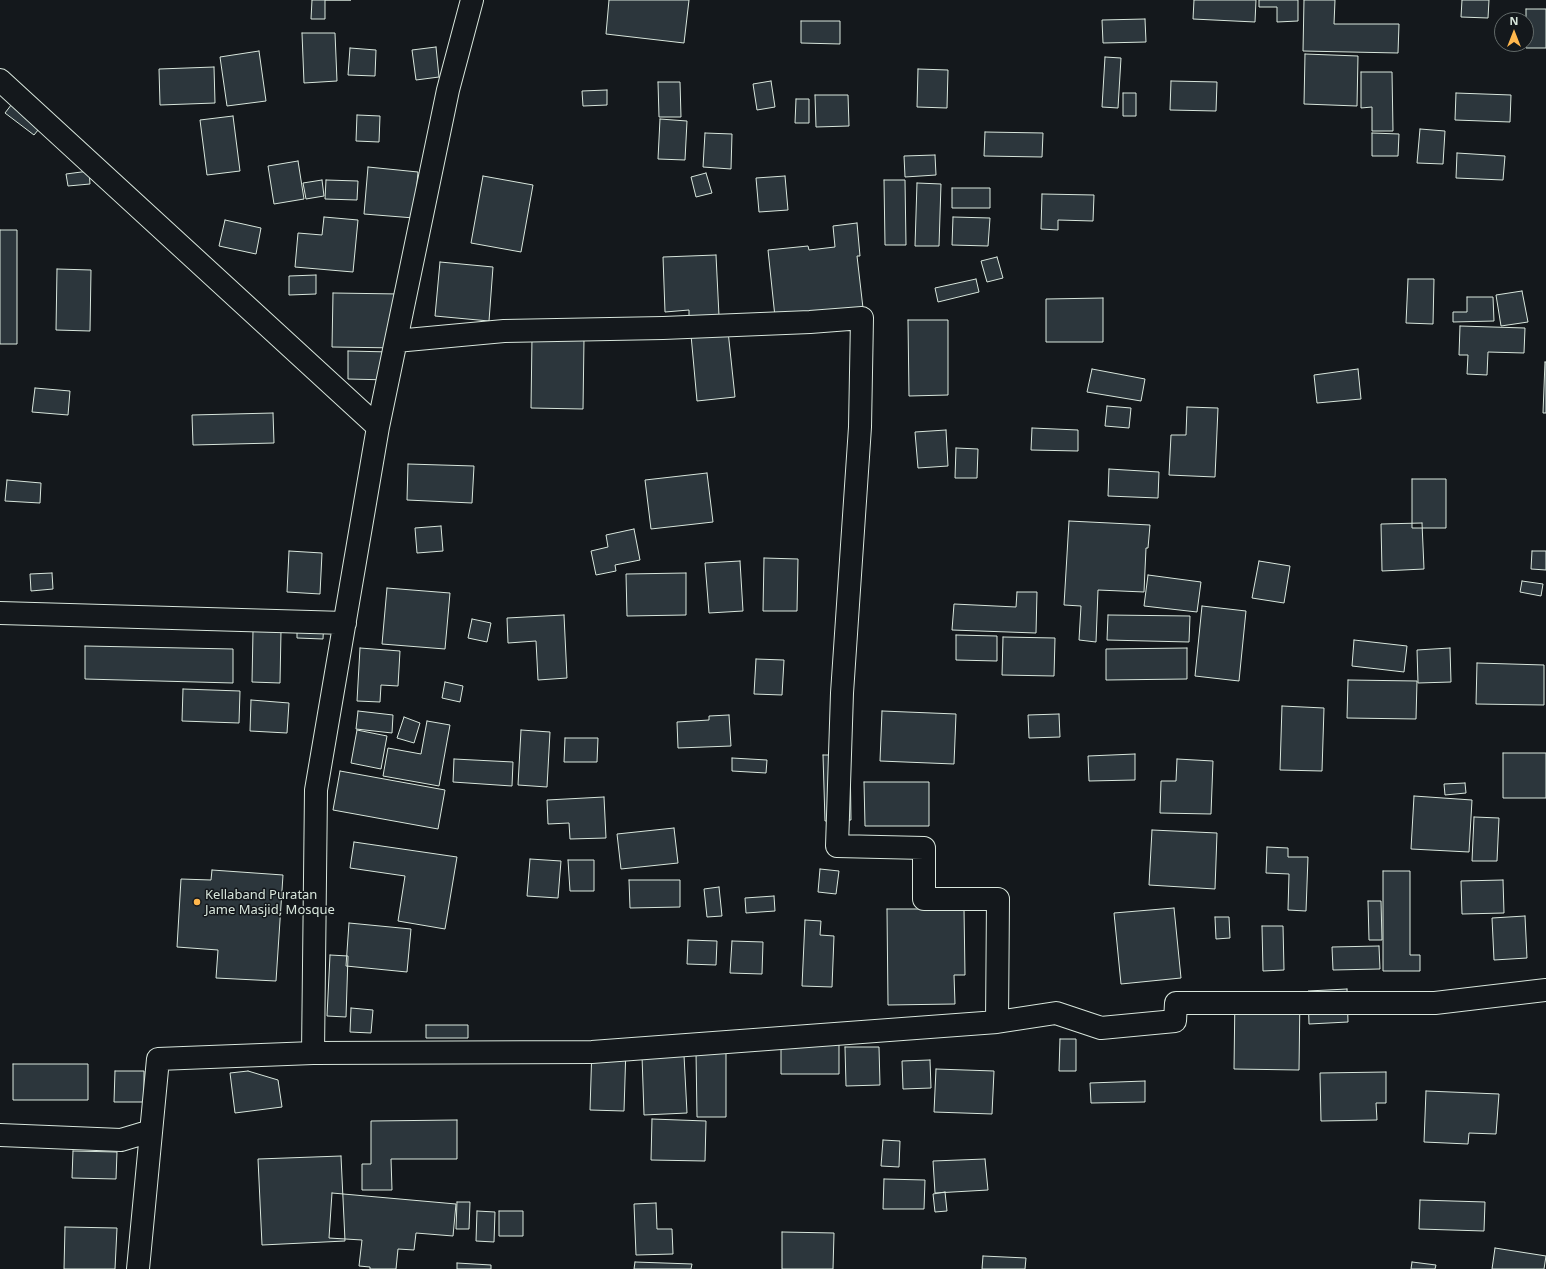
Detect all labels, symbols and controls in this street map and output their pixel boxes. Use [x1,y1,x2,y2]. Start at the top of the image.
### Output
north arrow [1494,12,1534,52]
text: N [1510,13,1518,28]
place label: Kellaband Puratan Jame Masjid, Mosque [205,887,335,918]
marker: Kellaband Puratan Jame Masjid, Mosque [192,897,202,907]

